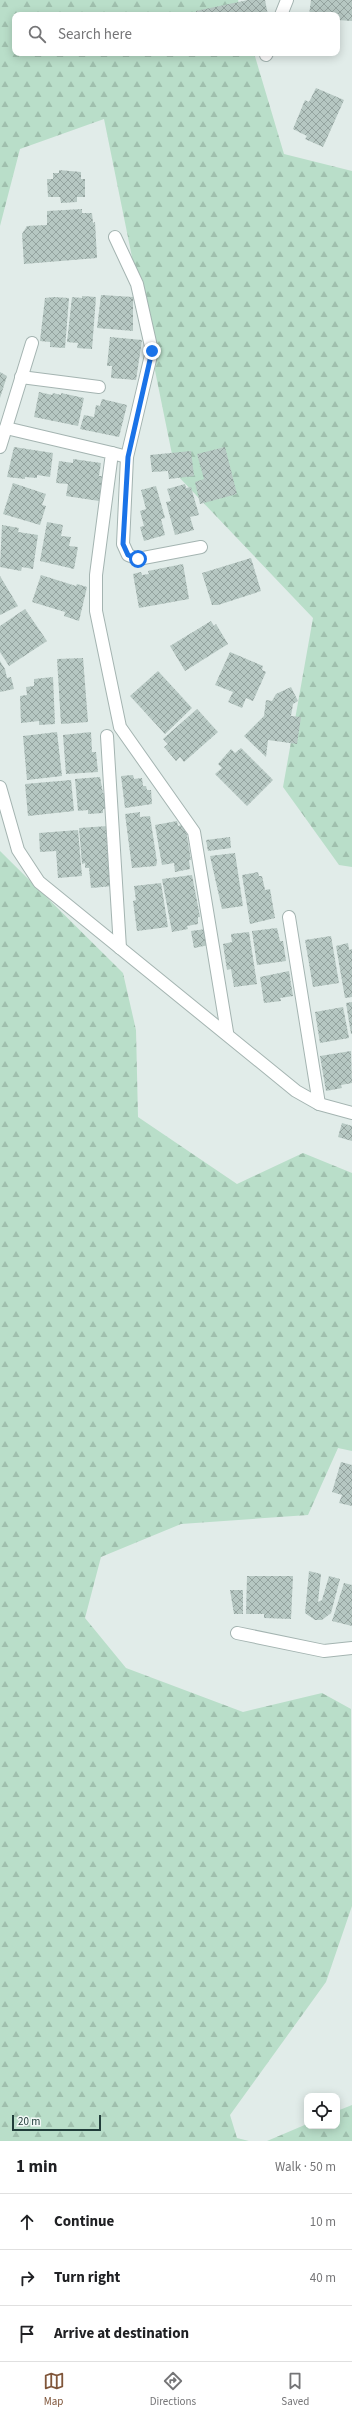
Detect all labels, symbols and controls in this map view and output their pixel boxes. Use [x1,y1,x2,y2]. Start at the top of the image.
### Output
search box [12,12,340,56]
icon: search [26,23,48,45]
text: Search here [58,24,132,45]
route end [143,342,161,360]
route start [129,550,147,568]
map controls [304,2093,340,2129]
button: locate [304,2093,340,2129]
scale bar [12,2113,101,2132]
text: 20 m [18,2114,40,2129]
text: 1 min [16,2155,57,2179]
text: Walk · 50 m [275,2158,336,2176]
icon: ahead [16,2211,38,2233]
text: Continue [54,2211,114,2232]
text: 10 m [310,2213,336,2231]
icon: right [16,2267,38,2289]
text: Turn right [54,2267,120,2288]
text: 40 m [310,2269,336,2287]
icon: arrive [16,2323,38,2345]
text: Arrive at destination [54,2323,189,2344]
tab: Map [43,2370,65,2409]
tab: Directions [150,2370,196,2409]
tab: Saved [281,2370,309,2409]

